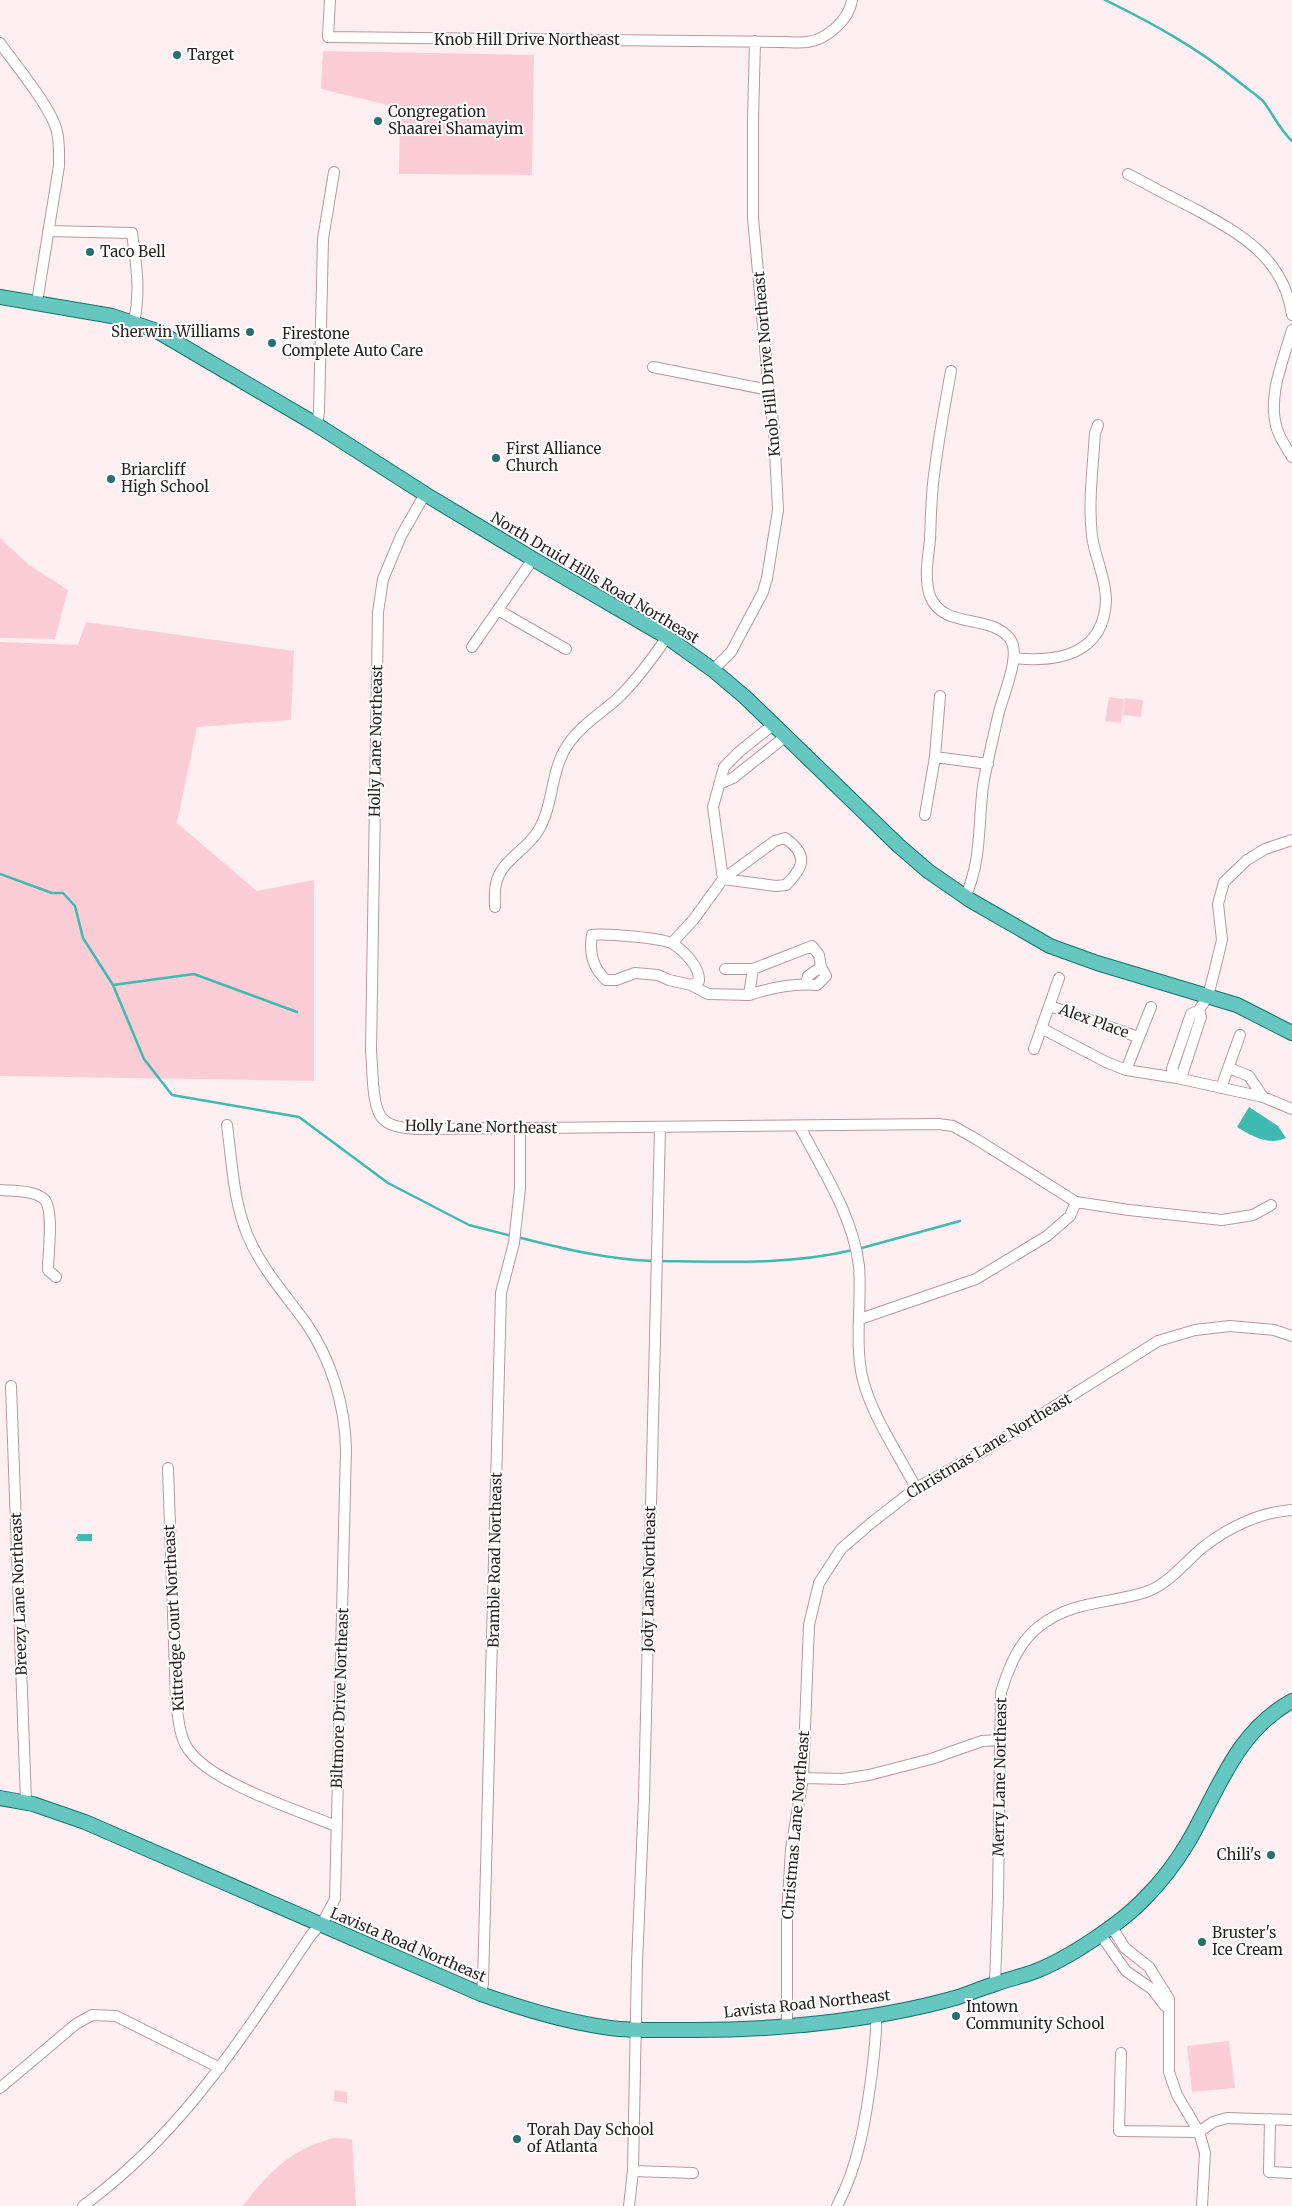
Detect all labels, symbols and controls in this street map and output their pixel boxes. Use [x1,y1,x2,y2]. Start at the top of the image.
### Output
street label: Knob Hill Drive Northeast [434,30,620,49]
place label: Target [187,45,234,64]
marker: Target [171,49,183,61]
place label: Congregation Shaarei Shamayim [388,102,524,138]
marker: Congregation Shaarei Shamayim [372,115,384,127]
place label: Taco Bell [100,242,166,261]
marker: Taco Bell [84,246,96,258]
street label: Knob Hill Drive Northeast [749,271,784,457]
place label: Sherwin Williams [111,322,240,341]
place label: Firestone Complete Auto Care [282,324,423,360]
marker: Sherwin Williams [244,326,256,338]
marker: Firestone Complete Auto Care [266,337,278,349]
place label: First Alliance Church [506,439,602,475]
marker: First Alliance Church [490,452,502,464]
place label: Briarcliff High School [121,460,209,496]
marker: Briarcliff High School [105,473,117,485]
street label: North Druid Hills Road Northeast [488,508,703,647]
street label: Holly Lane Northeast [365,664,386,817]
street label: Alex Place [1056,999,1132,1042]
street label: Holly Lane Northeast [405,1116,558,1137]
street label: Christmas Lane Northeast [903,1389,1075,1502]
street label: Bramble Road Northeast [483,1472,506,1648]
street label: Jody Lane Northeast [638,1506,659,1653]
street label: Breezy Lane Northeast [6,1512,31,1676]
street label: Kittredge Court Northeast [159,1524,188,1712]
street label: Biltmore Drive Northeast [327,1607,352,1789]
street label: Merry Lane Northeast [989,1697,1010,1857]
street label: Christmas Lane Northeast [778,1730,813,1920]
place label: Chili's [1217,1845,1261,1864]
marker: Chili's [1265,1849,1277,1861]
street label: Lavista Road Northeast [327,1903,489,1986]
place label: Bruster's Ice Cream [1212,1923,1283,1959]
marker: Bruster's Ice Cream [1196,1936,1208,1948]
street label: Lavista Road Northeast [723,1985,891,2022]
place label: Intown Community School [966,1997,1105,2033]
marker: Intown Community School [950,2010,962,2022]
place label: Torah Day School of Atlanta [527,2120,654,2156]
marker: Torah Day School of Atlanta [511,2133,523,2145]

